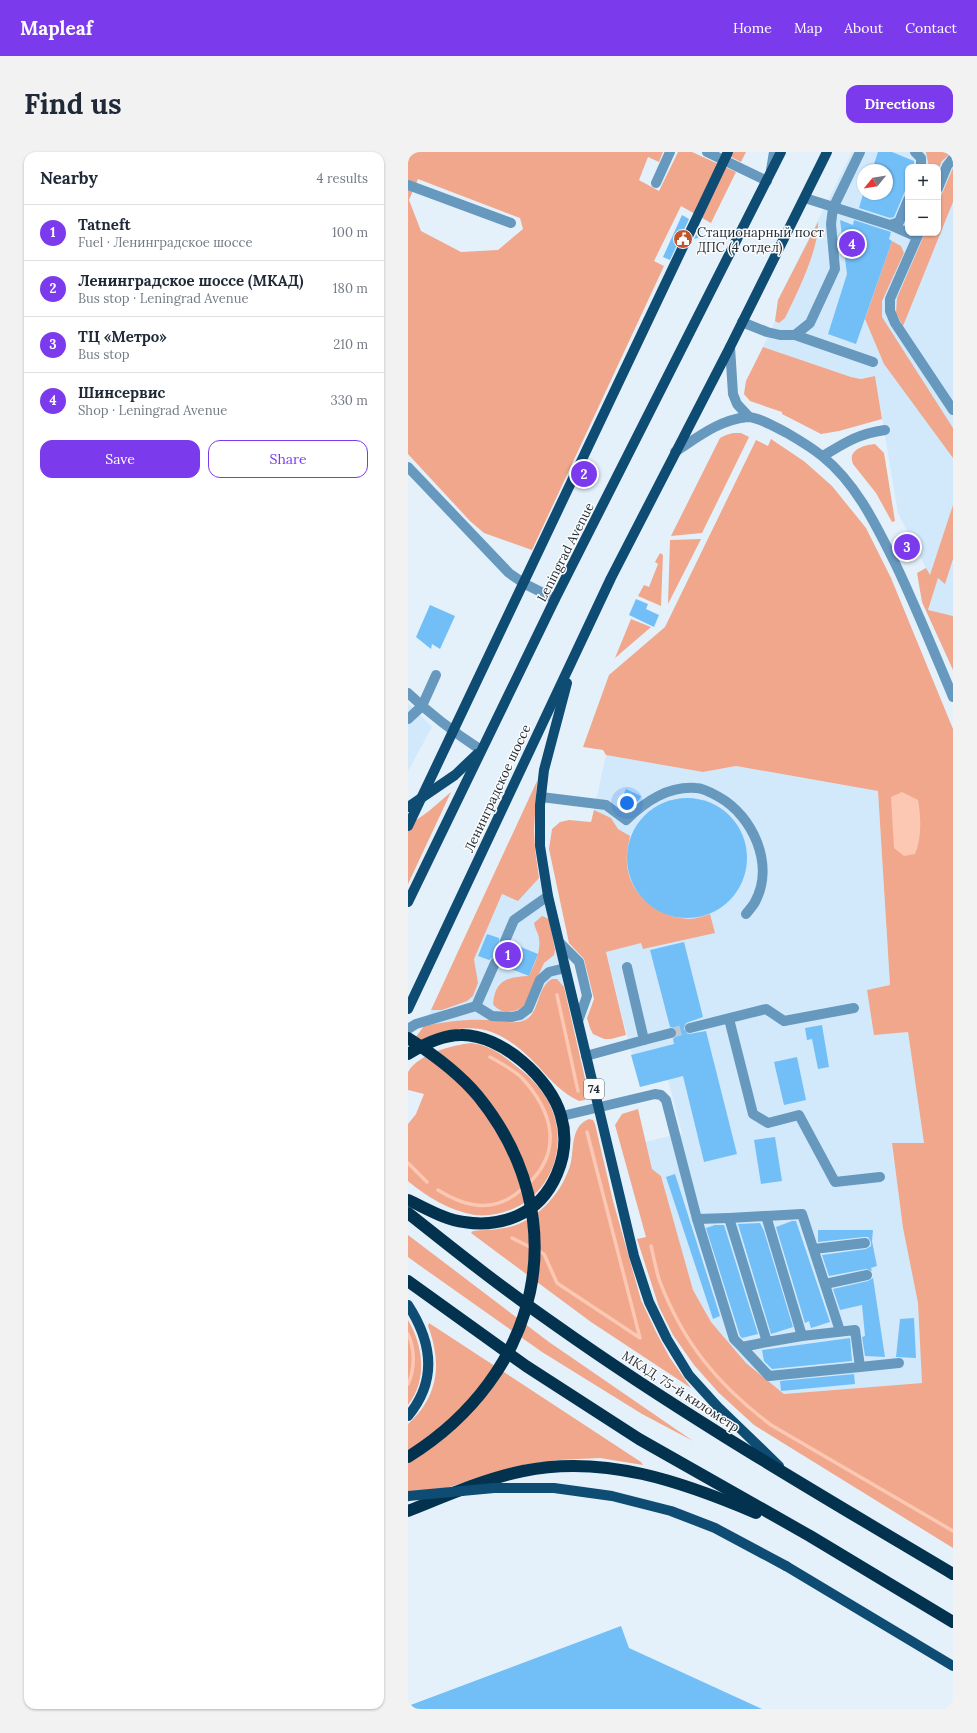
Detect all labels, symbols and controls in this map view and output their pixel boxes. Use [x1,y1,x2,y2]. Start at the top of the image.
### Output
text: Mapleaf [20,16,93,40]
text: Home [733,19,772,37]
text: Map [794,19,822,37]
text: About [844,19,883,37]
text: Contact [905,19,957,37]
button: Directions [846,85,953,123]
text: Find us [24,86,122,122]
north arrow [857,164,893,200]
map controls [905,164,941,236]
button: + [905,164,941,200]
text: Nearby [40,167,98,189]
text: 4 results [317,170,368,187]
button: − [905,200,941,236]
text: Tatneft [78,215,131,234]
text: 1 [50,224,56,241]
text: 100 m [332,224,368,241]
place label: Стационарный пост ДПС (4 отдел) [697,224,824,256]
public building icon: Стационарный пост ДПС (4 отдел) [672,228,694,250]
pin: 4 [839,229,865,259]
text: Fuel · Ленинградское шоссе [78,234,252,251]
text: Ленинградское шоссе (МКАД) [78,271,303,290]
text: 2 [50,280,56,297]
text: 180 m [333,280,368,297]
text: Bus stop · Leningrad Avenue [78,290,248,307]
text: ТЦ «Метро» [78,327,167,346]
text: 3 [49,336,57,353]
text: 210 m [333,336,368,353]
text: Bus stop [78,346,130,363]
text: Шинсервис [78,383,165,402]
text: 4 [49,392,57,409]
text: 330 m [330,392,368,409]
text: Shop · Leningrad Avenue [78,402,227,419]
button: Save [40,440,200,478]
button: Share [208,440,368,478]
pin: 2 [571,459,597,489]
street label: Leningrad Avenue [533,500,598,605]
pin: 3 [894,532,920,562]
street label: Ленинградское шоссе [460,722,535,855]
your location [617,793,637,813]
pin: 1 [495,940,521,970]
road number: 74 [584,1079,604,1099]
street label: МКАД, 75-й километр [619,1347,743,1436]

